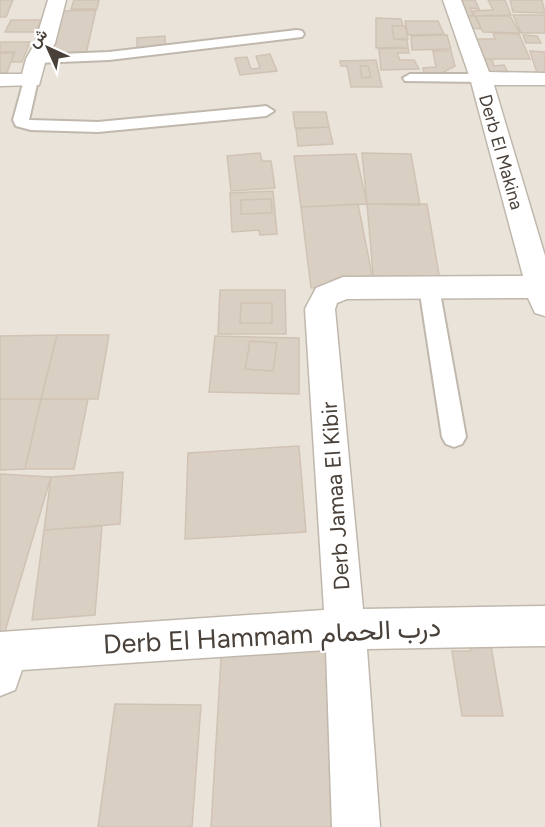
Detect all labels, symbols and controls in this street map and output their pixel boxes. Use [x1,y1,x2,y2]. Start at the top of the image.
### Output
north arrow [18,18,78,78]
text: ش [24,24,51,51]
street label: Derb El Makina [474,92,528,212]
street label: Derb Jamaa El Kibir [315,400,356,591]
street label: Derb El Hammam درب الحمام [102,610,442,662]

